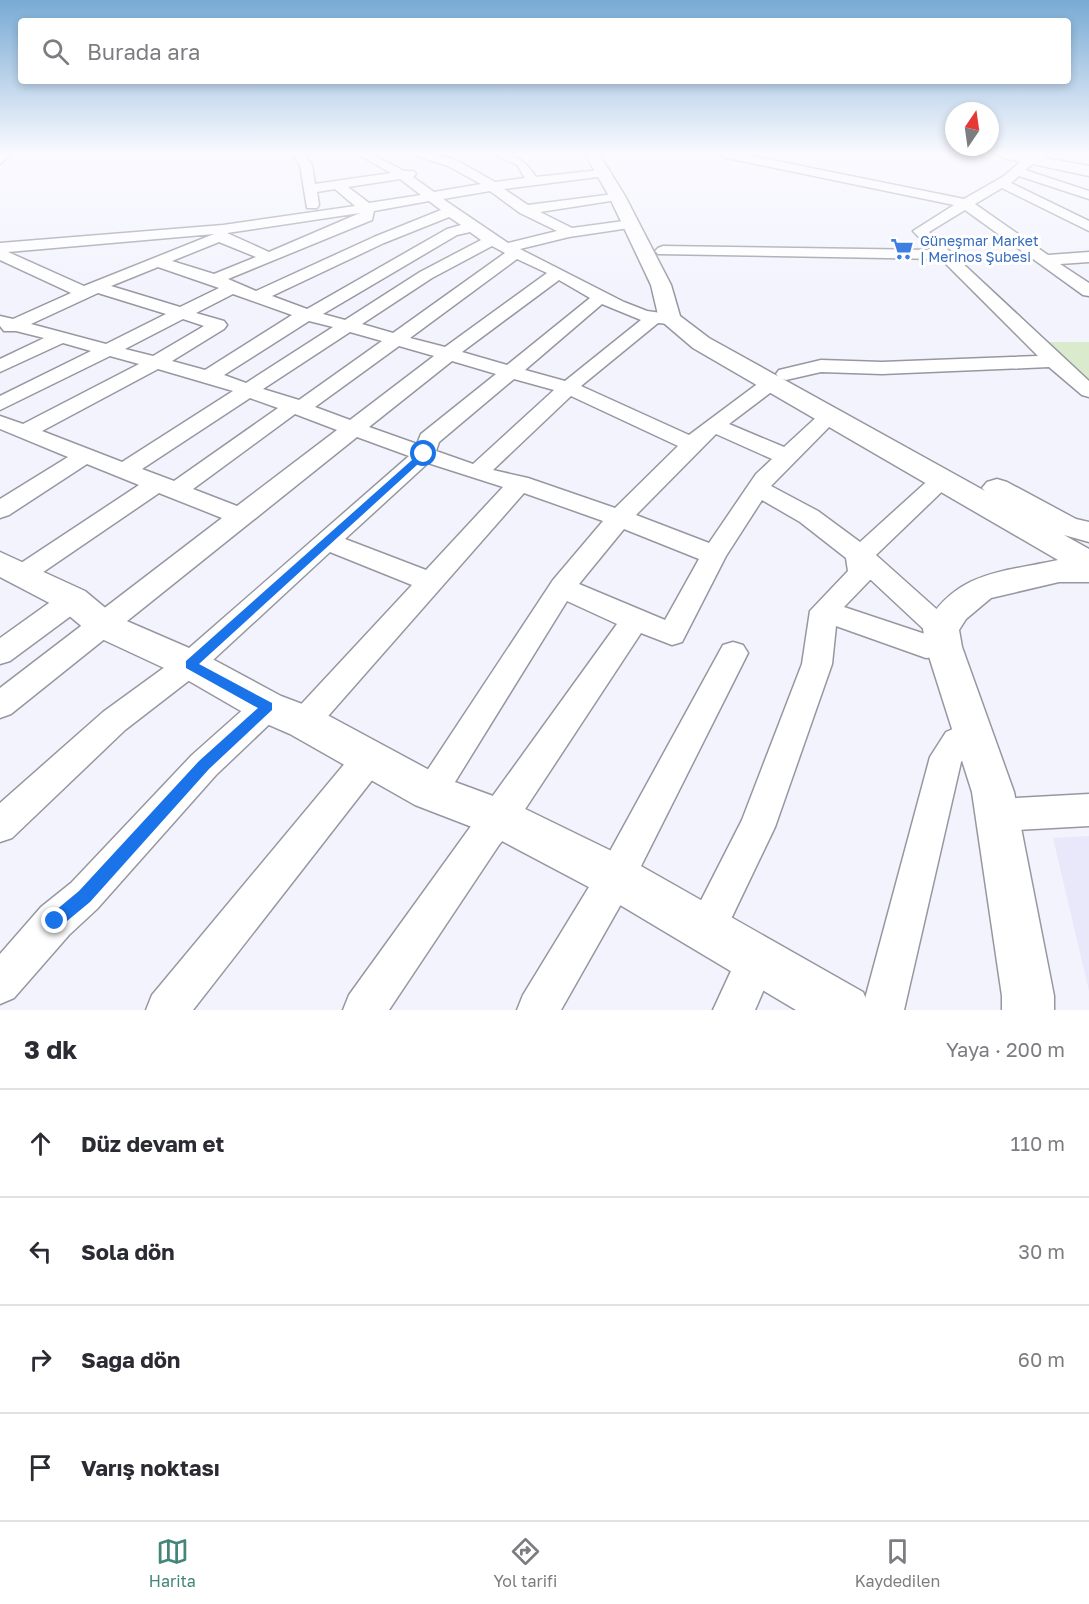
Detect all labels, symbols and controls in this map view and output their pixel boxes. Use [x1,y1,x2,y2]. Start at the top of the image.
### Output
search box [18,18,1071,84]
icon: search [39,35,72,68]
text: Burada ara [87,38,201,65]
north arrow [945,102,999,156]
place label: Güneşmar Market | Merinos Şubesi [920,232,1039,265]
supermarket icon: Güneşmar Market | Merinos Şubesi [889,236,915,262]
route start [410,440,436,466]
route end [41,907,67,933]
text: 3 dk [24,1034,77,1065]
text: Yaya · 200 m [946,1037,1065,1061]
icon: ahead [24,1127,57,1160]
text: Düz devam et [81,1130,224,1157]
text: 110 m [1011,1131,1065,1155]
icon: left [24,1235,57,1268]
text: Sola dön [81,1238,175,1265]
text: 30 m [1018,1239,1065,1263]
icon: right [24,1343,57,1376]
text: Sağa dön [81,1346,180,1373]
text: 60 m [1018,1347,1065,1371]
icon: arrive [24,1451,57,1484]
text: Varış noktası [81,1454,220,1481]
tab: Harita [149,1535,196,1591]
tab: Yol tarifi [493,1535,557,1591]
tab: Kaydedilen [855,1535,940,1591]

